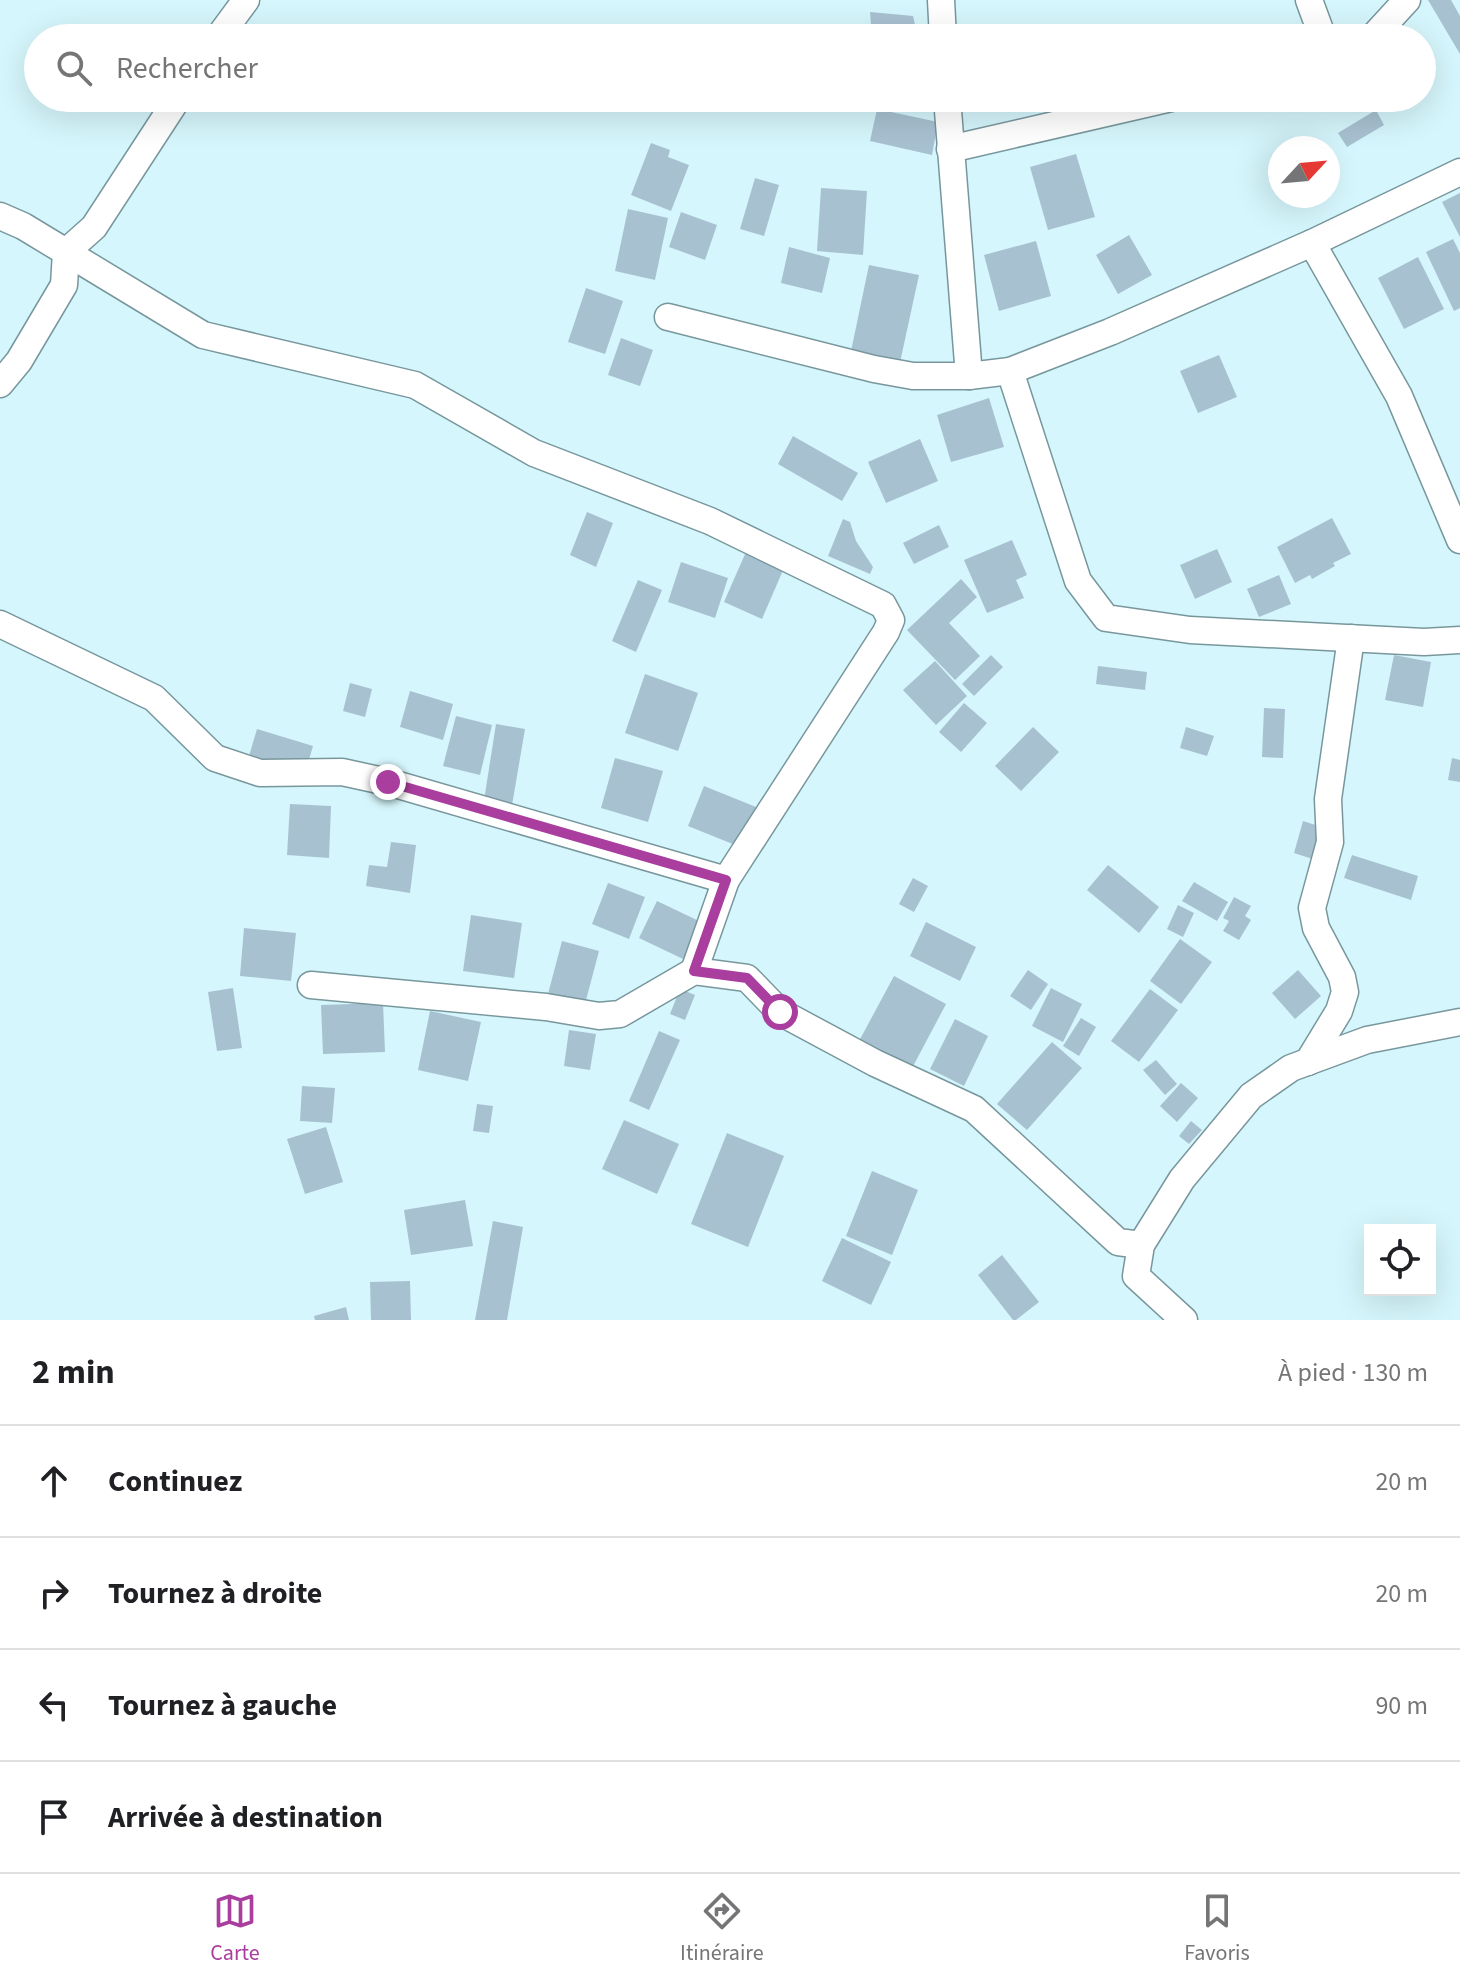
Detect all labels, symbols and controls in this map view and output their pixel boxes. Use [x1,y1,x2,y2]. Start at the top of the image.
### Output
search box [24,24,1436,112]
icon: search [52,46,96,90]
text: Rechercher [116,47,258,90]
north arrow [1268,136,1340,208]
route end [370,764,406,800]
route start [762,994,798,1030]
map controls [1364,1224,1436,1296]
button: locate [1364,1224,1436,1296]
text: 2 min [32,1348,115,1397]
text: À pied · 130 m [1278,1354,1428,1391]
icon: ahead [32,1459,76,1503]
text: Continuez [108,1460,242,1503]
text: 20 m [1375,1463,1428,1500]
icon: right [32,1571,76,1615]
text: Tournez à droite [108,1572,322,1615]
text: 20 m [1375,1575,1428,1612]
icon: left [32,1683,76,1727]
text: Tournez à gauche [108,1684,337,1727]
text: 90 m [1375,1687,1428,1724]
icon: arrive [32,1795,76,1839]
text: Arrivée à destination [108,1796,383,1839]
tab: Carte [210,1889,260,1969]
tab: Itinéraire [680,1889,764,1969]
tab: Favoris [1184,1889,1250,1969]

